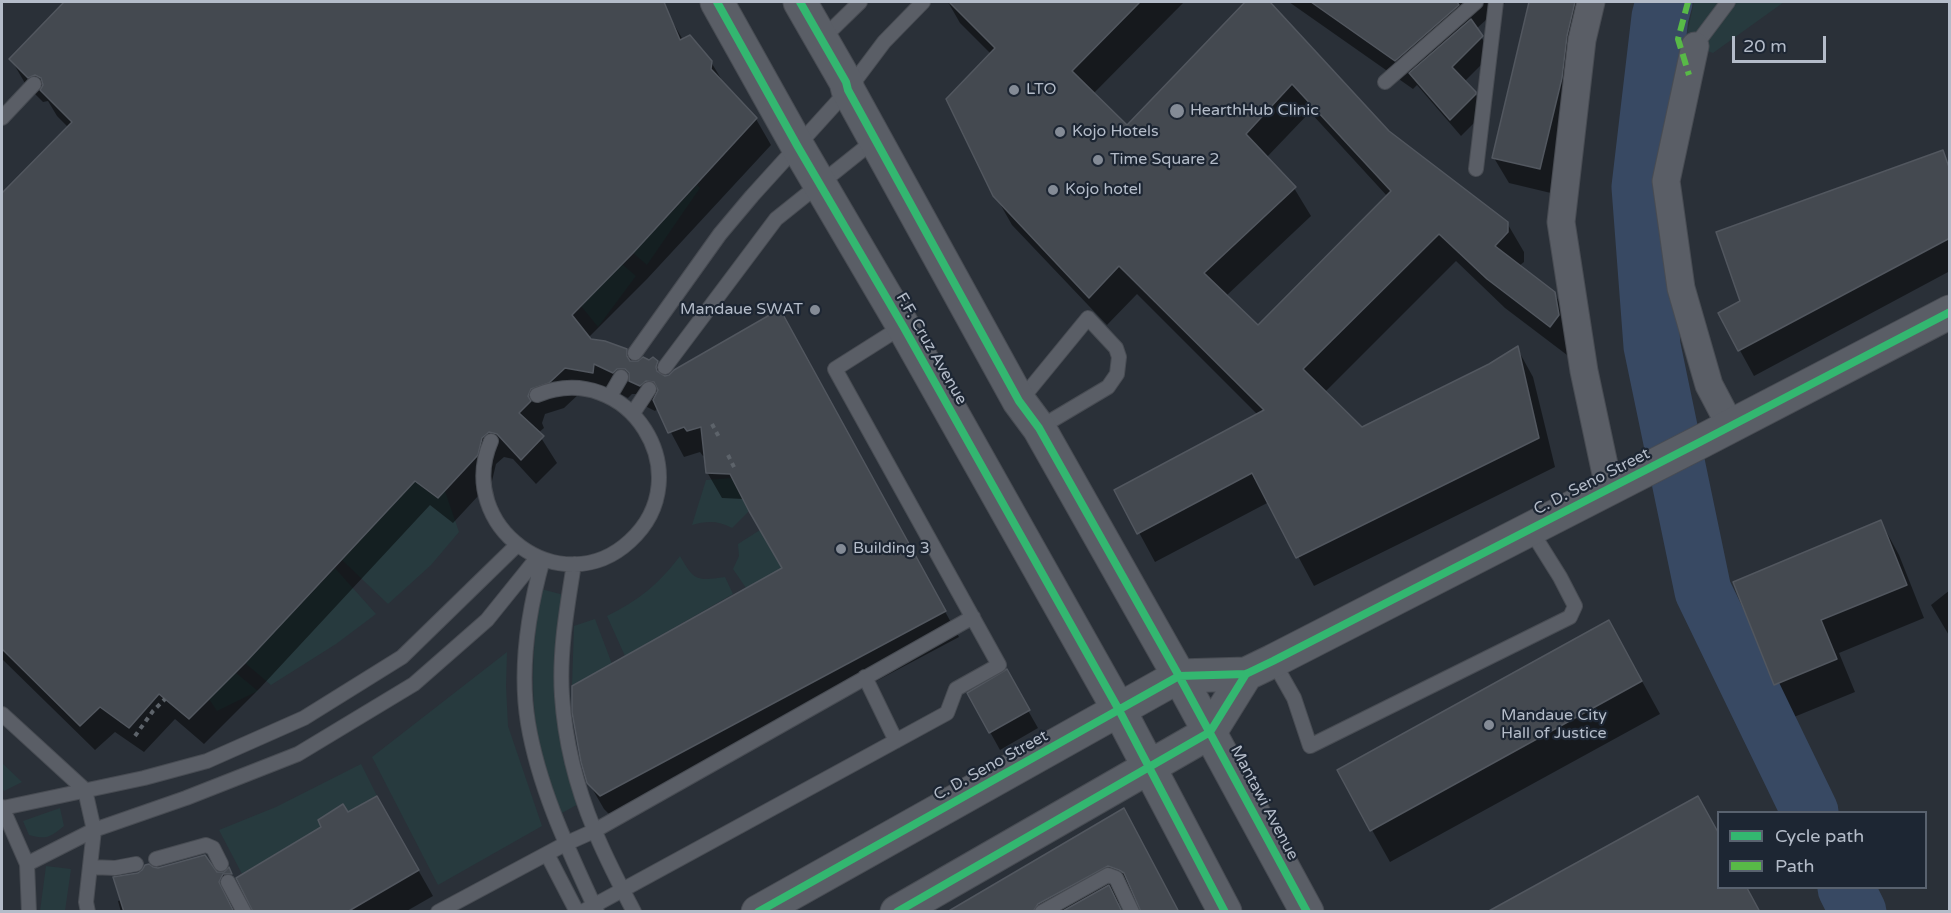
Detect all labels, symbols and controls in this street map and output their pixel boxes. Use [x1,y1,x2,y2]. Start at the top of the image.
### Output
scale bar [1735,24,1830,62]
text: 20 m [1743,35,1787,57]
place label: LTO [1026,80,1056,100]
marker: LTO [1007,83,1021,97]
place label: HearthHub Clinic [1190,101,1319,121]
marker: HearthHub Clinic [1168,102,1186,120]
place label: Kojo Hotels [1072,122,1159,142]
marker: Kojo Hotels [1053,125,1067,139]
place label: Time Square 2 [1110,150,1219,170]
marker: Time Square 2 [1091,153,1105,167]
place label: Kojo hotel [1065,180,1142,200]
marker: Kojo hotel [1046,183,1060,197]
street label: F.F. Cruz Avenue [891,290,971,408]
place label: Mandaue SWAT [680,300,803,320]
marker: Mandaue SWAT [808,303,822,317]
street label: C. D. Seno Street [1531,444,1653,520]
place label: Building 3 [853,539,930,559]
marker: Building 3 [834,542,848,556]
place label: Mandaue City Hall of Justice [1501,706,1607,744]
marker: Mandaue City Hall of Justice [1482,718,1496,732]
street label: C. D. Seno Street [931,727,1051,805]
street label: Mantawi Avenue [1226,742,1302,864]
legend [1717,811,1927,889]
text: Cycle path [1775,825,1864,847]
text: Path [1775,855,1814,877]

